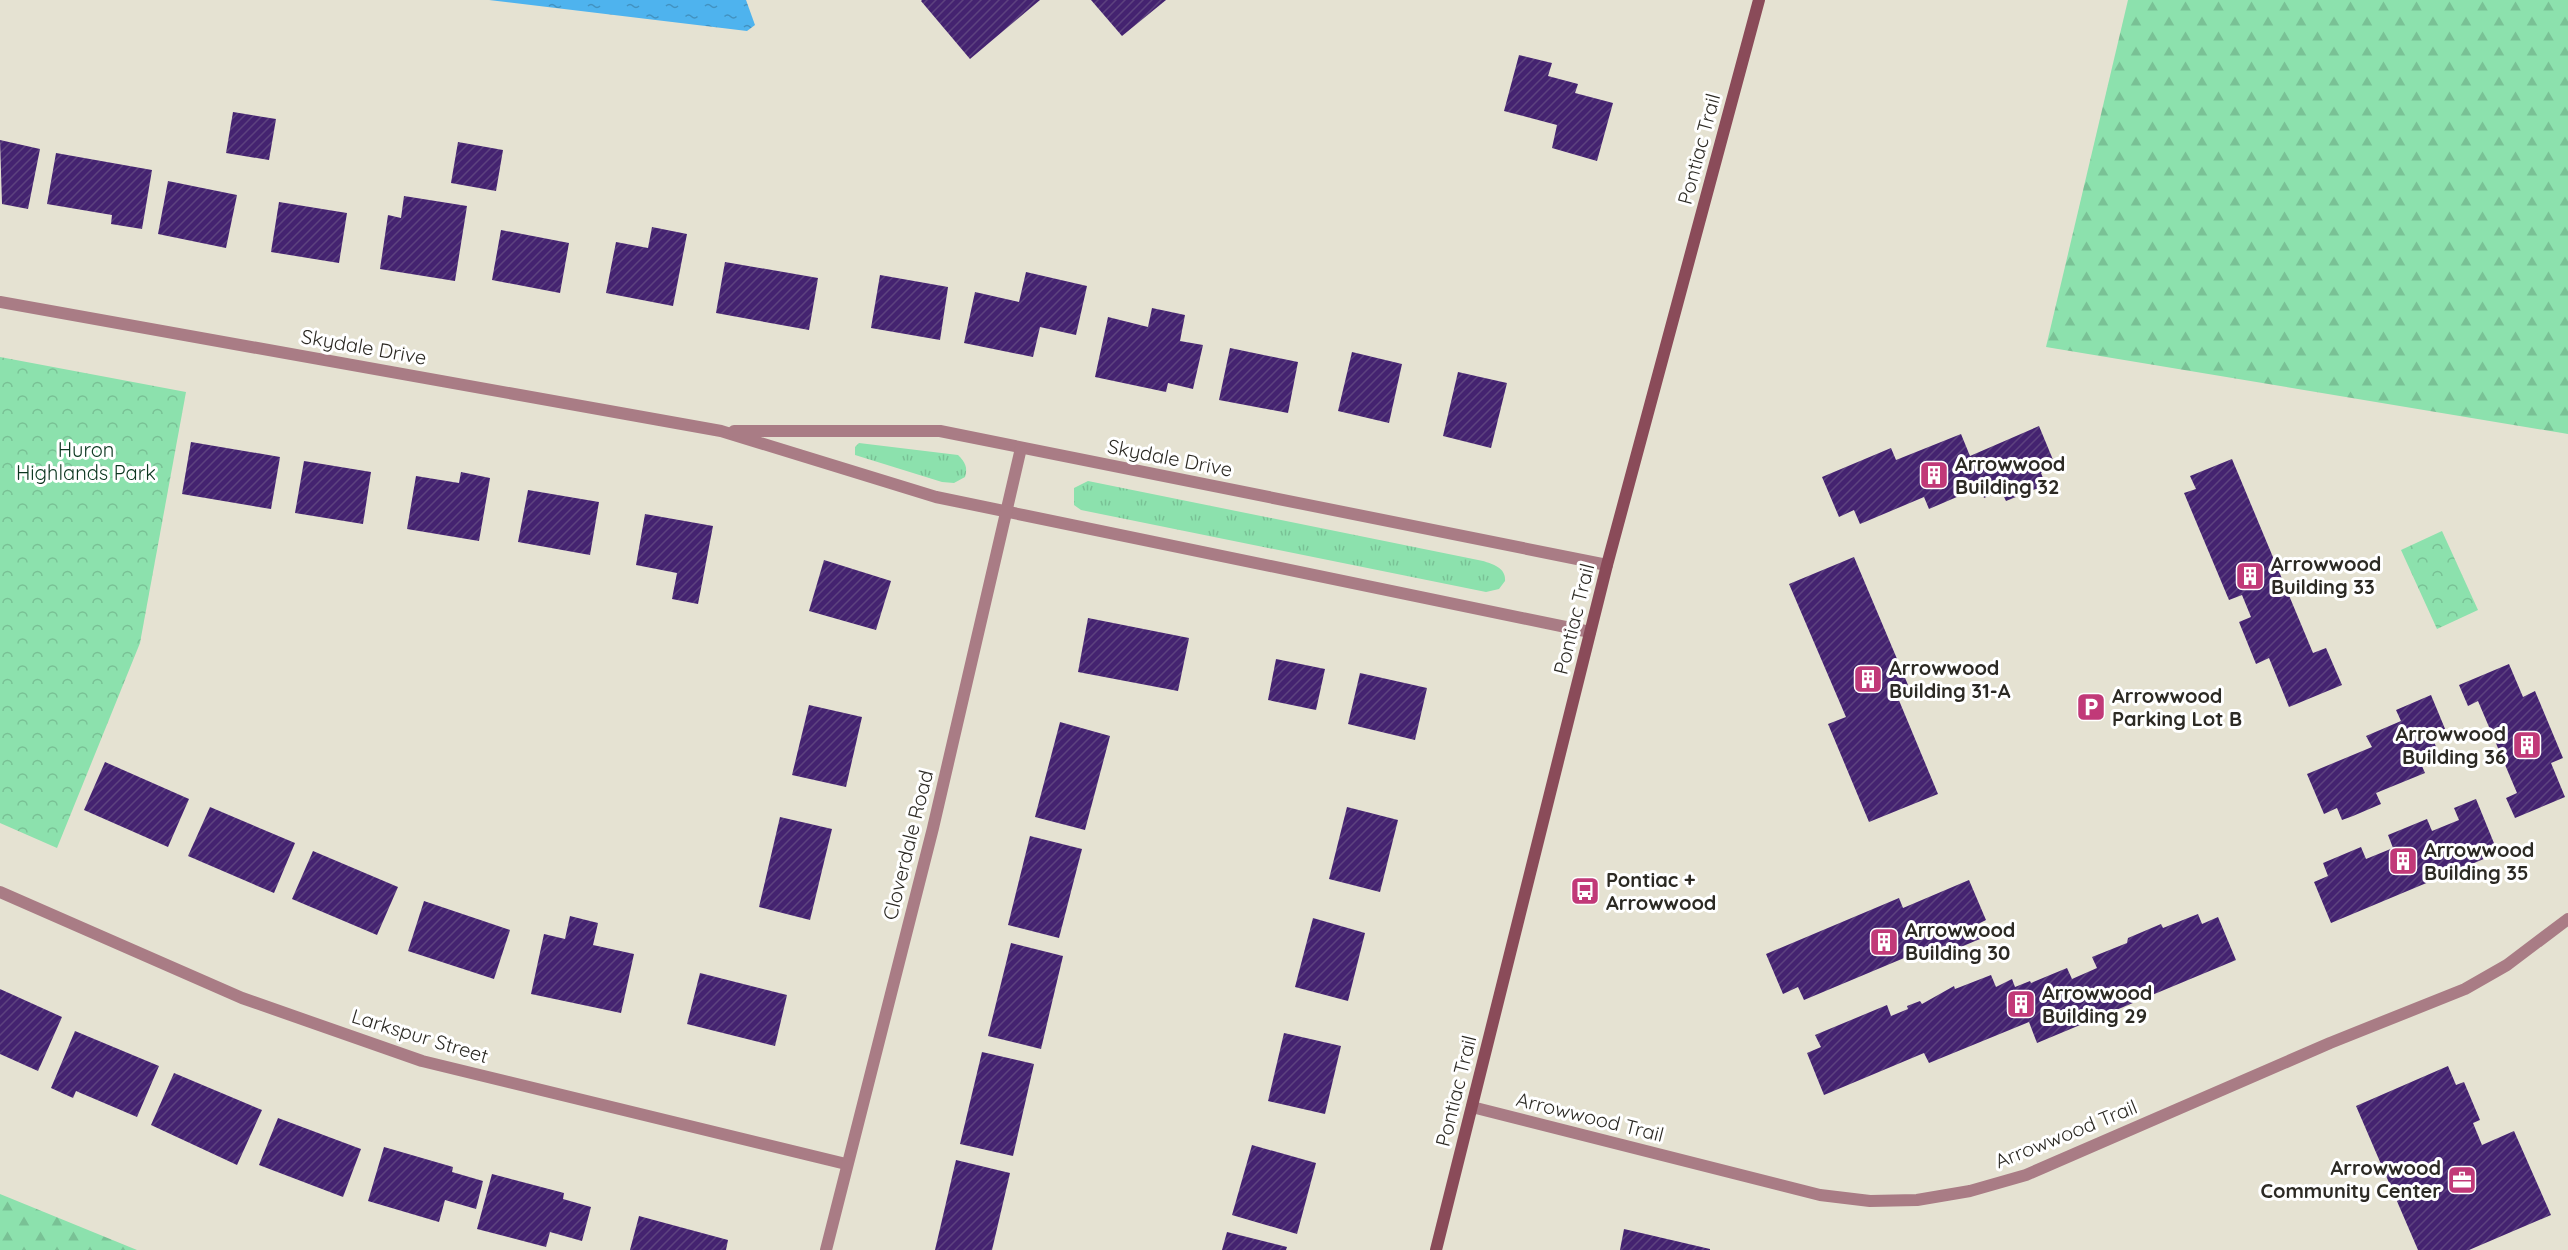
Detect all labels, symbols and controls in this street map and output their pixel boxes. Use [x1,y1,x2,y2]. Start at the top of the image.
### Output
street label: Pontiac Trail [1672,91,1725,207]
street label: Skydale Drive [300,323,429,370]
street label: Skydale Drive [1105,433,1235,482]
park label: Huron Highlands Park [16,437,156,485]
place label: Arrowwood Building 32 [1955,451,2065,499]
building icon: Arrowwood Building 32 [1918,459,1950,491]
place label: Arrowwood Building 33 [2271,551,2381,599]
building icon: Arrowwood Building 33 [2234,560,2266,592]
street label: Pontiac Trail [1548,561,1599,677]
place label: Arrowwood Building 31-A [1889,655,2011,703]
building icon: Arrowwood Building 31-A [1852,663,1884,695]
place label: Arrowwood Parking Lot B [2112,683,2242,731]
parking icon: Arrowwood Parking Lot B [2075,691,2107,723]
place label: Arrowwood Building 36 [2396,721,2506,769]
building icon: Arrowwood Building 36 [2511,729,2543,761]
street label: Cloverdale Road [877,767,938,922]
place label: Arrowwood Building 35 [2424,837,2534,885]
building icon: Arrowwood Building 35 [2387,845,2419,877]
place label: Pontiac + Arrowwood [1606,867,1716,915]
bus stop icon: Pontiac + Arrowwood [1569,875,1601,907]
place label: Arrowwood Building 30 [1905,917,2015,965]
building icon: Arrowwood Building 30 [1868,926,1900,958]
place label: Arrowwood Building 29 [2042,980,2152,1028]
building icon: Arrowwood Building 29 [2005,988,2037,1020]
street label: Larkspur Street [349,1003,492,1068]
street label: Pontiac Trail [1430,1033,1481,1149]
street label: Arrowwood Trail [1514,1086,1666,1147]
street label: Arrowwood Trail [1991,1094,2141,1173]
place label: Arrowwood Community Center [2260,1155,2441,1203]
office icon: Arrowwood Community Center [2446,1164,2478,1196]

